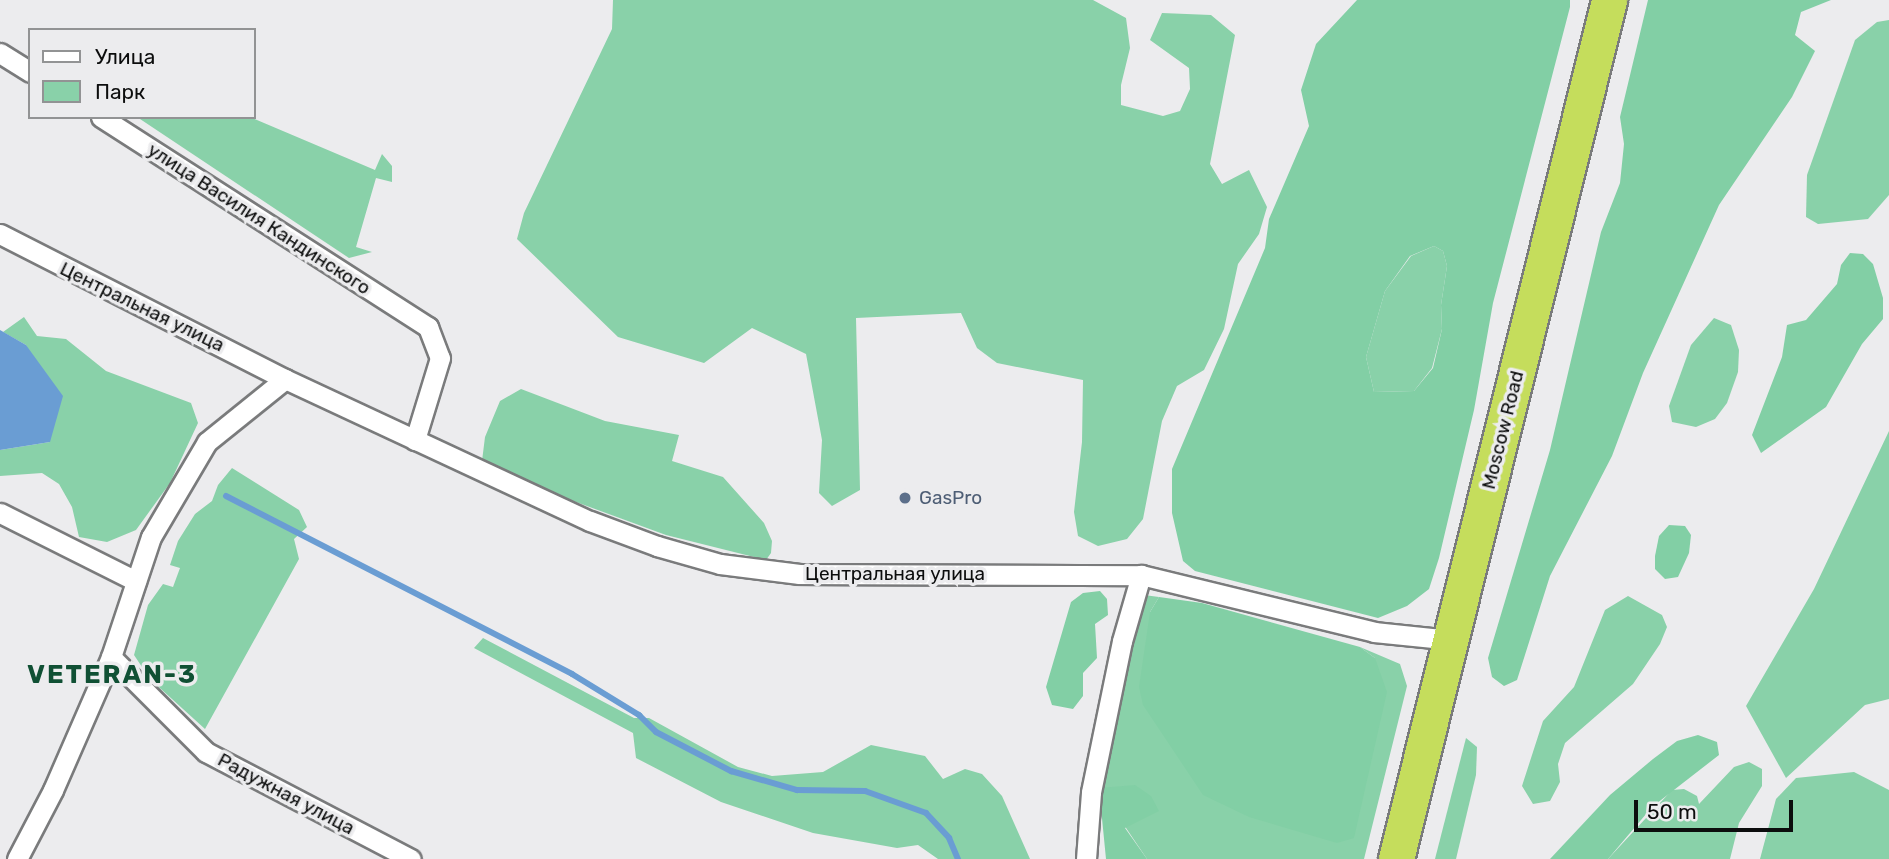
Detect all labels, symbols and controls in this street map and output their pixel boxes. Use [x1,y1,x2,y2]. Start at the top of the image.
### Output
legend [28,28,256,119]
text: Улица [95,44,155,69]
text: Парк [95,79,145,104]
street label: улица Василия Кандинского [143,138,375,300]
street label: Центральная улица [56,257,228,357]
street label: Moscow Road [1477,368,1529,492]
place label: GasPro [919,487,982,509]
marker: GasPro [897,490,913,506]
street label: Центральная улица [805,563,985,585]
district label: VETERAN-3 [28,659,196,691]
street label: Радужная улица [214,748,358,840]
scale bar [1637,786,1796,830]
text: 50 m [1647,799,1697,824]

